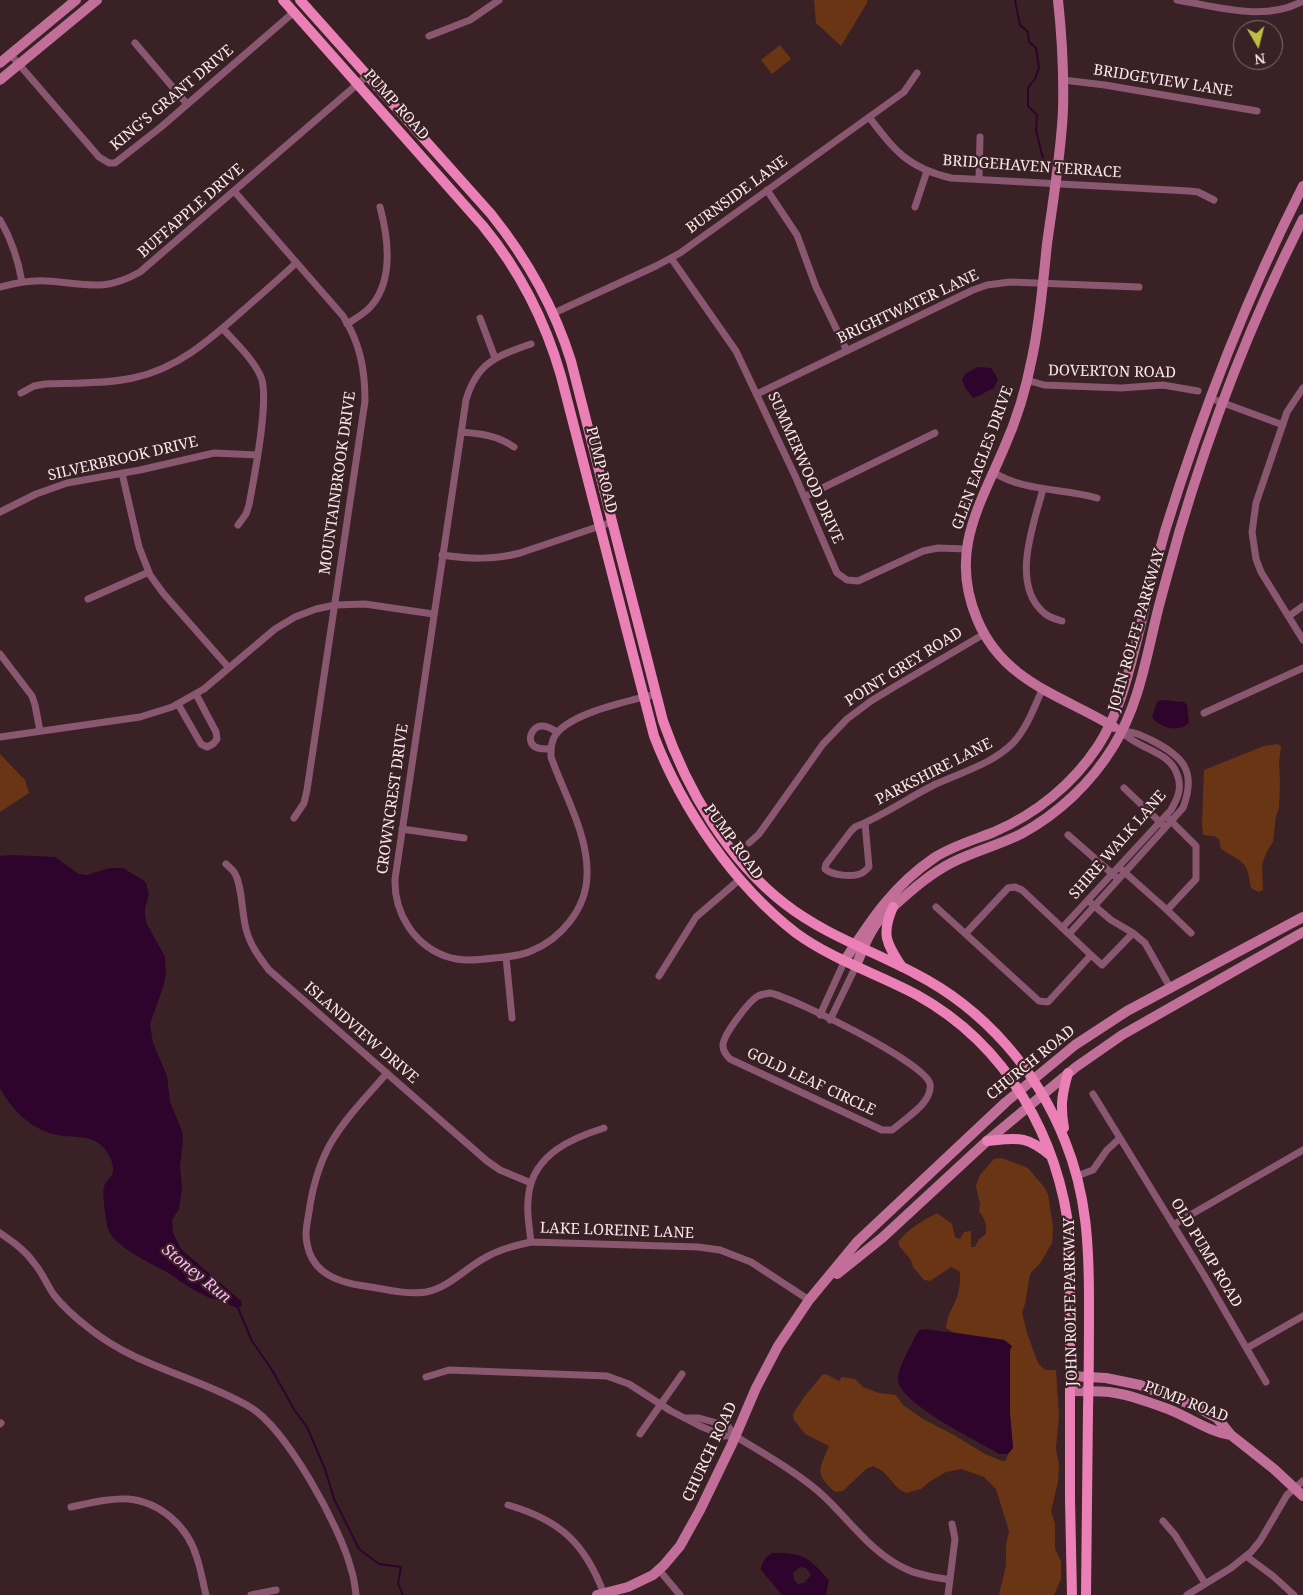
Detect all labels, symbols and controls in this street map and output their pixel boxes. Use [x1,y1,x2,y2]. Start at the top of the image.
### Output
north arrow [1233,20,1283,70]
street label: KING'S GRANT DRIVE [107,41,237,155]
text: N [1253,49,1267,70]
street label: BRIDGEVIEW LANE [1092,61,1234,101]
street label: PUMP ROAD [360,66,432,144]
street label: BURNSIDE LANE [683,152,791,238]
street label: BRIDGEHAVEN TERRACE [942,152,1122,182]
street label: BUFFAPPLE DRIVE [134,160,248,262]
street label: BRIGHTWATER LANE [834,266,982,348]
street label: DOVERTON ROAD [1048,362,1176,382]
street label: GLEN EAGLES DRIVE [949,384,1017,532]
street label: SUMMERWOOD DRIVE [763,389,847,547]
street label: MOUNTAINBROOK DRIVE [316,390,360,576]
street label: PUMP ROAD [582,425,620,515]
street label: SILVERBROOK DRIVE [46,433,200,485]
street label: JOHN ROLFE PARKWAY [1105,546,1169,714]
street label: POINT GREY ROAD [842,624,966,710]
street label: CROWNCREST DRIVE [374,723,412,875]
street label: PARKSHIRE LANE [873,735,995,809]
street label: SHIRE WALK LANE [1066,787,1170,903]
street label: PUMP ROAD [700,801,766,883]
street label: ISLANDVIEW DRIVE [300,978,422,1088]
street label: CHURCH ROAD [983,1022,1079,1104]
street label: GOLD LEAF CIRCLE [744,1044,878,1120]
street label: OLD PUMP ROAD [1166,1195,1246,1311]
street label: JOHN ROLFE PARKWAY [1061,1218,1081,1386]
street label: LAKE LOREINE LANE [540,1219,694,1243]
water label: Stoney Run [157,1240,235,1308]
street label: PUMP ROAD [1141,1378,1231,1426]
street label: CHURCH ROAD [679,1399,741,1505]

